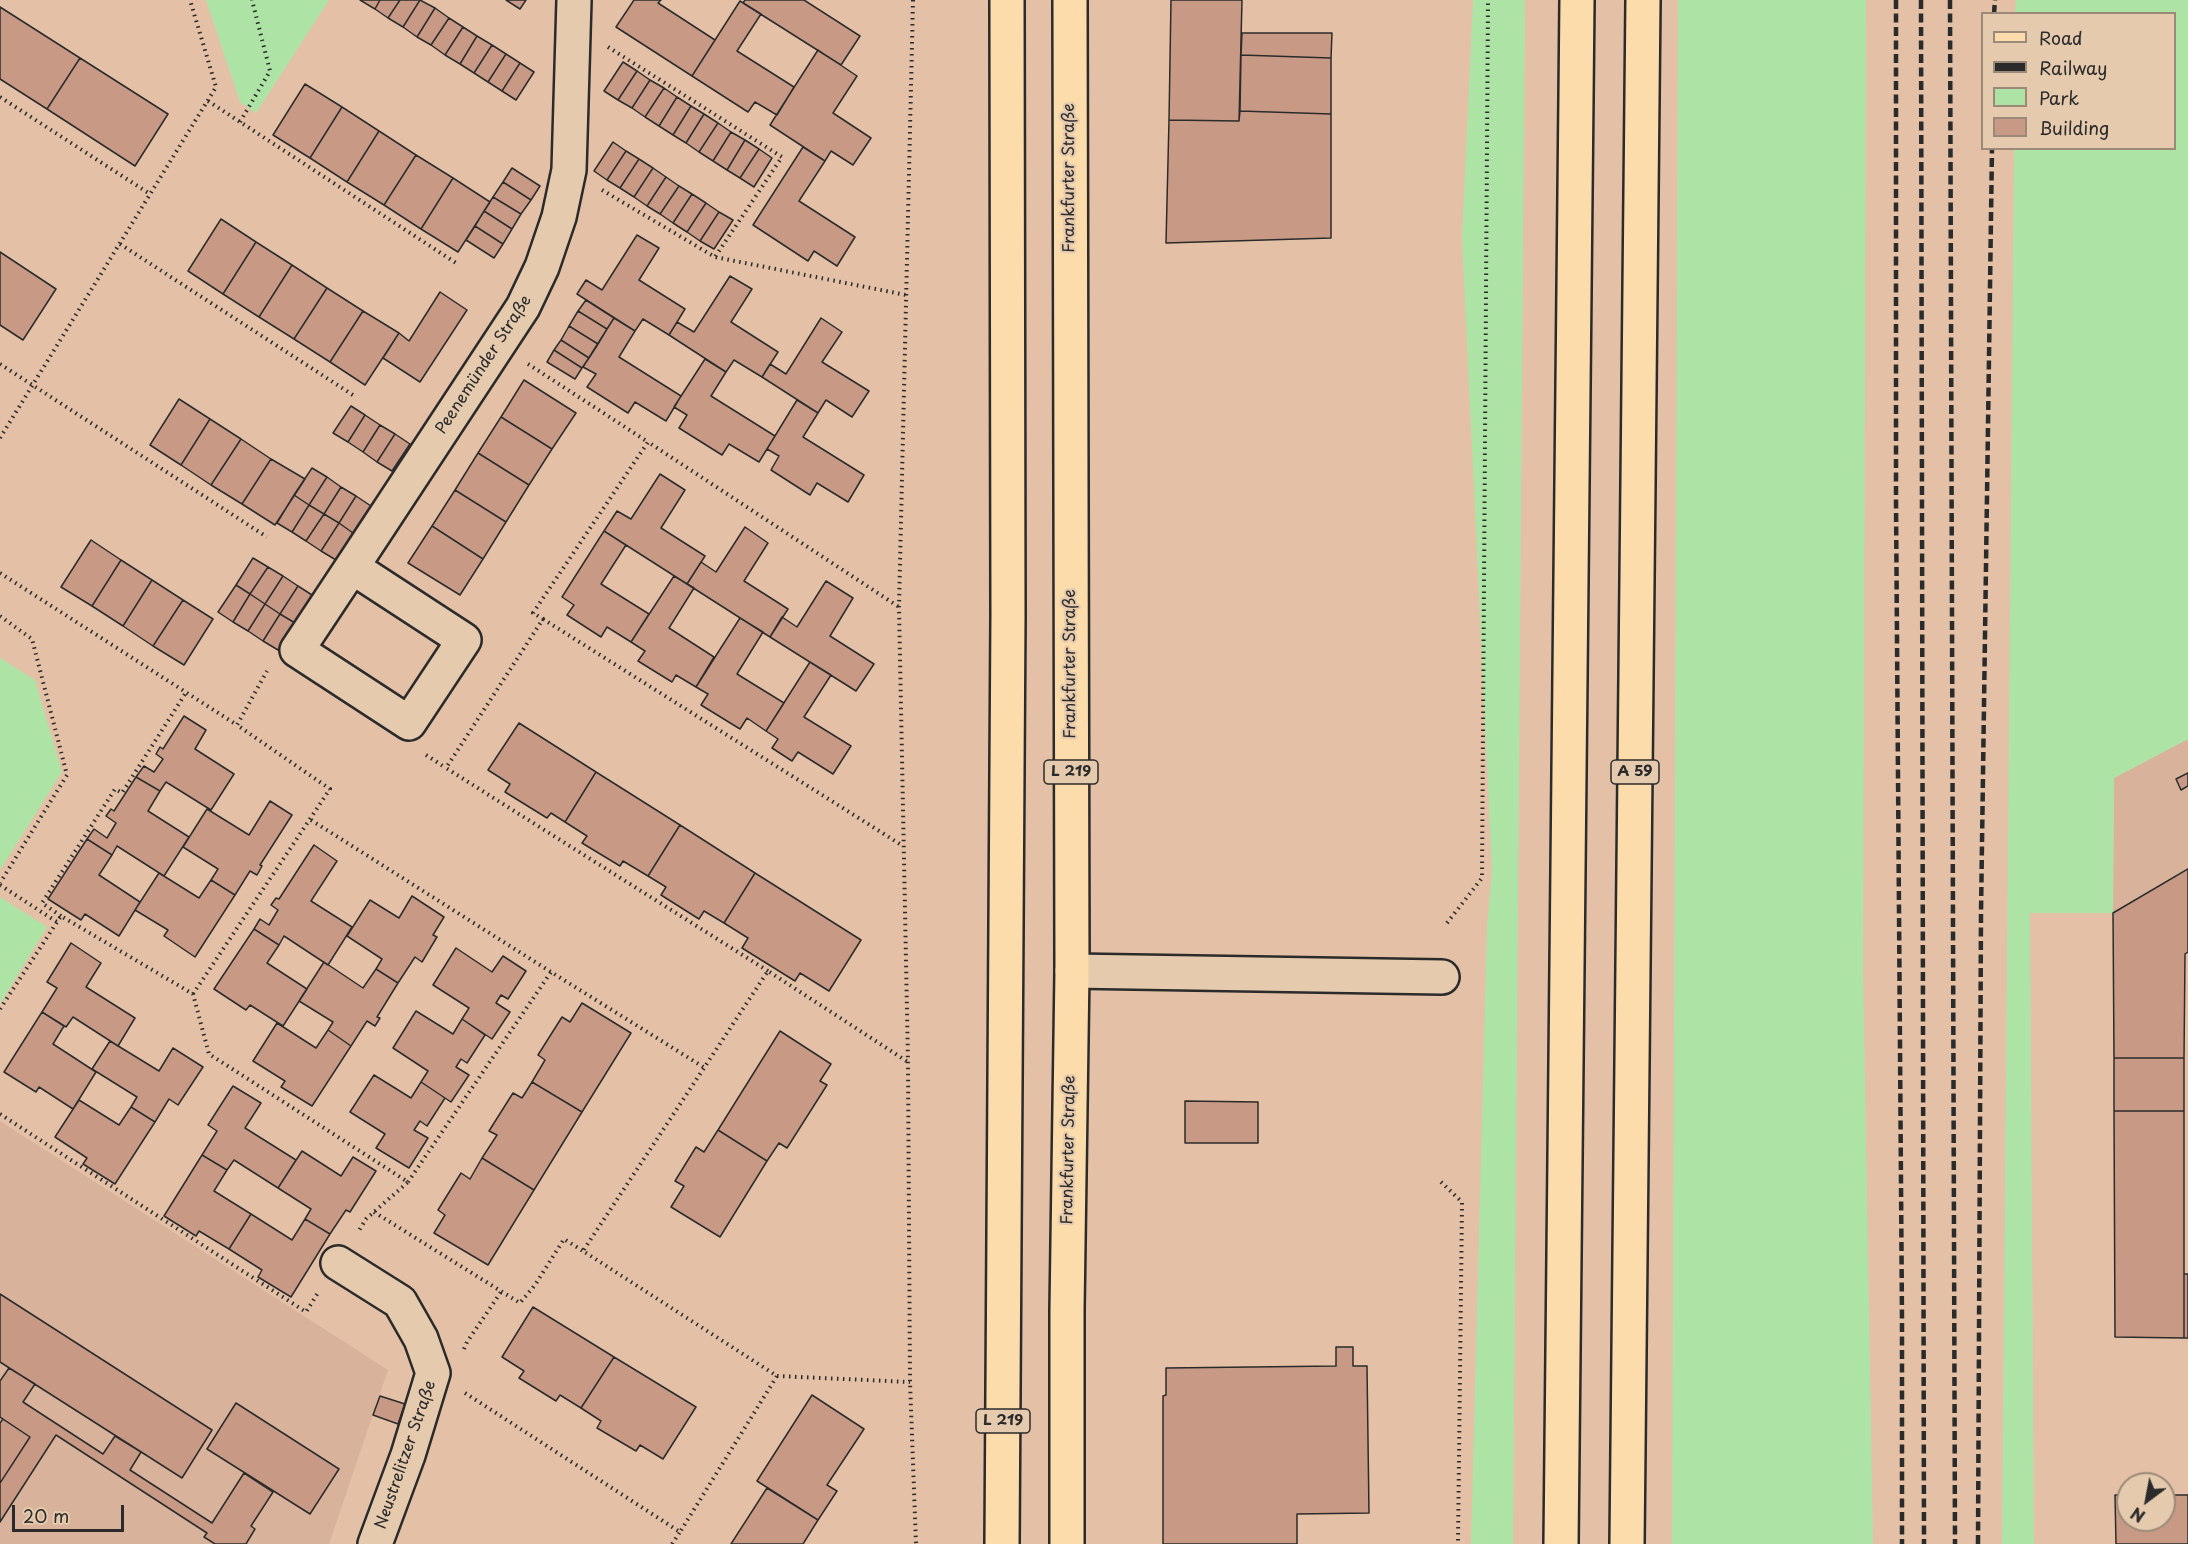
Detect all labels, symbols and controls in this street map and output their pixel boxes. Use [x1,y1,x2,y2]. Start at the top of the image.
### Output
legend [1981,12,2176,150]
text: Road [2039,24,2083,51]
text: Railway [2039,54,2107,81]
text: Park [2039,84,2079,111]
street label: Frankfurter Straße [1060,103,1080,253]
text: Building [2039,114,2109,141]
street label: Peenemünder Straße [432,292,536,438]
street label: Frankfurter Straße [1061,589,1081,739]
road number: L 219 [1044,760,1098,784]
road number: A 59 [1611,760,1659,784]
street label: Frankfurter Straße [1058,1075,1080,1225]
street label: Neustrelitzer Straße [372,1378,440,1532]
road number: L 219 [976,1409,1030,1433]
north arrow [2116,1472,2176,1532]
scale bar [15,1493,128,1531]
text: 20 m [23,1502,69,1529]
text: N [2126,1502,2149,1529]

